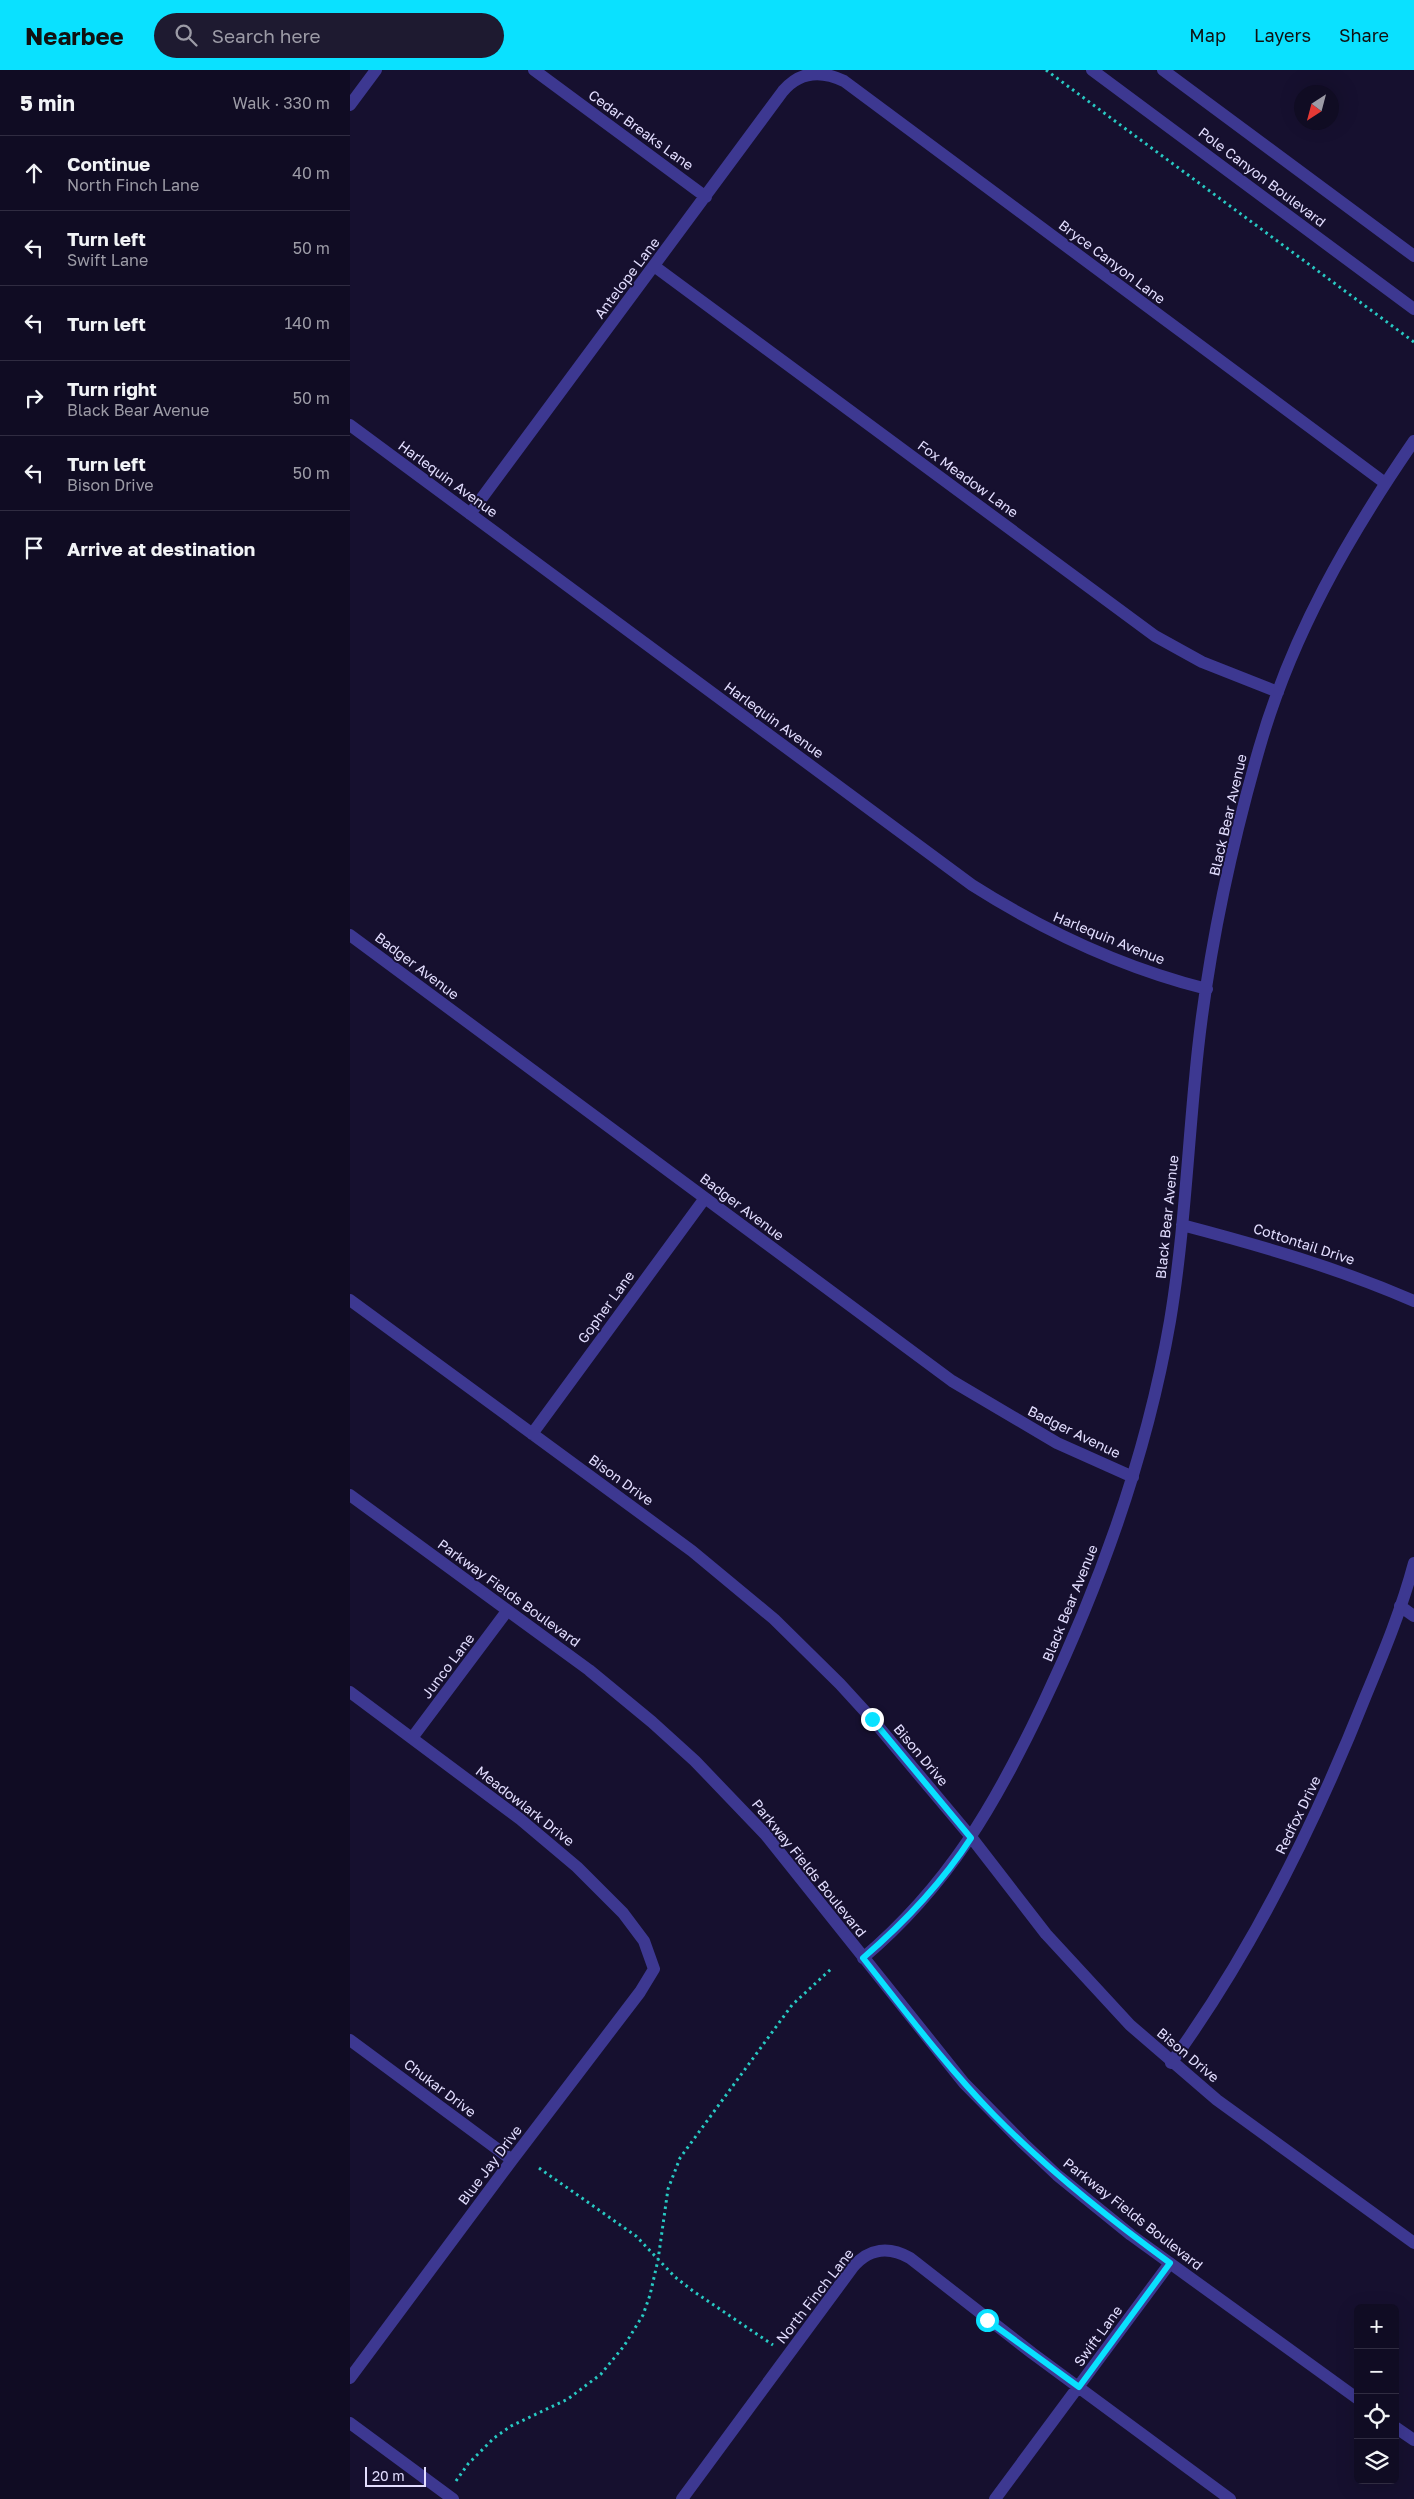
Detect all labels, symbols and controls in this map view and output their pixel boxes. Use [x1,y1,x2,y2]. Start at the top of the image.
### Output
search box [154,13,504,58]
text: Nearbee [25,21,124,50]
icon: search [172,21,200,49]
text: Search here [212,24,321,47]
text: Map [1189,24,1226,46]
text: Layers [1254,24,1311,46]
text: Share [1339,24,1389,46]
north arrow [1294,85,1339,130]
street label: Cedar Breaks Lane [586,86,697,173]
text: 5 min [20,90,75,116]
text: Walk · 330 m [232,93,330,113]
street label: Pole Canyon Boulevard [1195,123,1329,230]
text: Continue [67,152,150,175]
icon: ahead [20,159,48,187]
text: 40 m [292,163,330,183]
text: North Finch Lane [67,175,199,195]
street label: Bryce Canyon Lane [1056,216,1169,307]
text: Turn left [67,227,146,250]
icon: left [20,234,48,262]
street label: Antelope Lane [591,234,663,322]
text: 50 m [293,238,330,258]
text: Swift Lane [67,250,148,270]
icon: left [20,309,48,337]
text: Turn left [67,312,146,335]
text: 140 m [284,313,330,333]
text: Turn right [67,377,157,400]
icon: right [20,384,48,412]
text: 50 m [293,388,330,408]
text: Black Bear Avenue [67,400,209,420]
street label: Fox Meadow Lane [915,436,1022,521]
street label: Harlequin Avenue [395,437,501,520]
text: Turn left [67,452,146,475]
icon: left [20,459,48,487]
text: 50 m [293,463,330,483]
text: Bison Drive [67,475,154,495]
icon: arrive [20,534,48,562]
text: Arrive at destination [67,537,255,560]
street label: Harlequin Avenue [721,678,827,761]
street label: Black Bear Avenue [1205,752,1250,878]
street label: Harlequin Avenue [1051,907,1167,968]
street label: Badger Avenue [372,928,463,1003]
street label: Black Bear Avenue [1152,1154,1181,1280]
street label: Badger Avenue [697,1169,788,1244]
street label: Cottontail Drive [1251,1219,1357,1268]
street label: Gopher Lane [574,1267,638,1346]
street label: Badger Avenue [1025,1402,1123,1461]
street label: Bison Drive [586,1450,657,1509]
street label: Parkway Fields Boulevard [435,1535,584,1650]
street label: Black Bear Avenue [1038,1542,1101,1664]
street label: Junco Lane [418,1630,478,1702]
route end [861,1708,884,1731]
street label: Bison Drive [891,1720,952,1789]
street label: Meadowlark Drive [473,1762,578,1849]
street label: Redfox Drive [1271,1773,1324,1857]
street label: Parkway Fields Boulevard [749,1795,870,1940]
street label: Bison Drive [1154,2024,1223,2085]
street label: Chukar Drive [401,2055,480,2120]
street label: Blue Jay Drive [454,2121,525,2208]
street label: Parkway Fields Boulevard [1060,2154,1206,2273]
street label: North Finch Lane [772,2245,857,2347]
street label: Swift Lane [1070,2302,1125,2369]
map controls [1354,2304,1399,2484]
button: + [1354,2304,1399,2349]
route start [976,2309,999,2332]
button: − [1354,2349,1399,2394]
button: locate [1354,2394,1399,2439]
button: layers [1354,2439,1399,2484]
scale bar [365,2464,426,2487]
text: 20 m [372,2467,405,2484]

